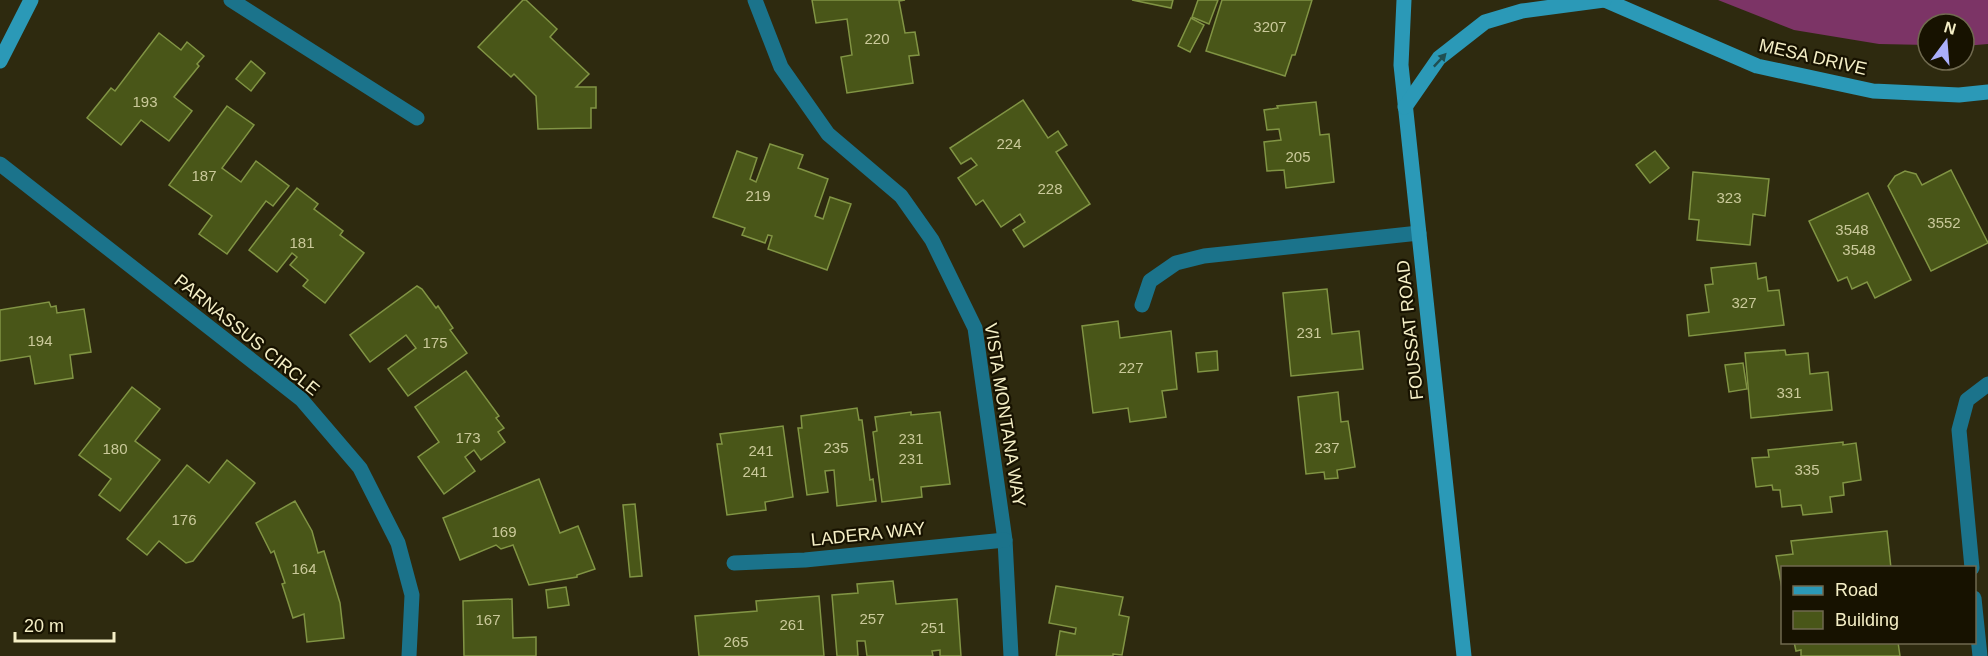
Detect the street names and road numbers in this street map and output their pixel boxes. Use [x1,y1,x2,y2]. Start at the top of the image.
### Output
street label: MESA DRIVE [1757,35,1869,79]
street label: FOUSSAT ROAD [1393,259,1427,401]
street label: PARNASSUS CIRCLE [170,270,324,400]
street label: VISTA MONTANA WAY [981,321,1029,509]
street label: LADERA WAY [810,518,926,550]

